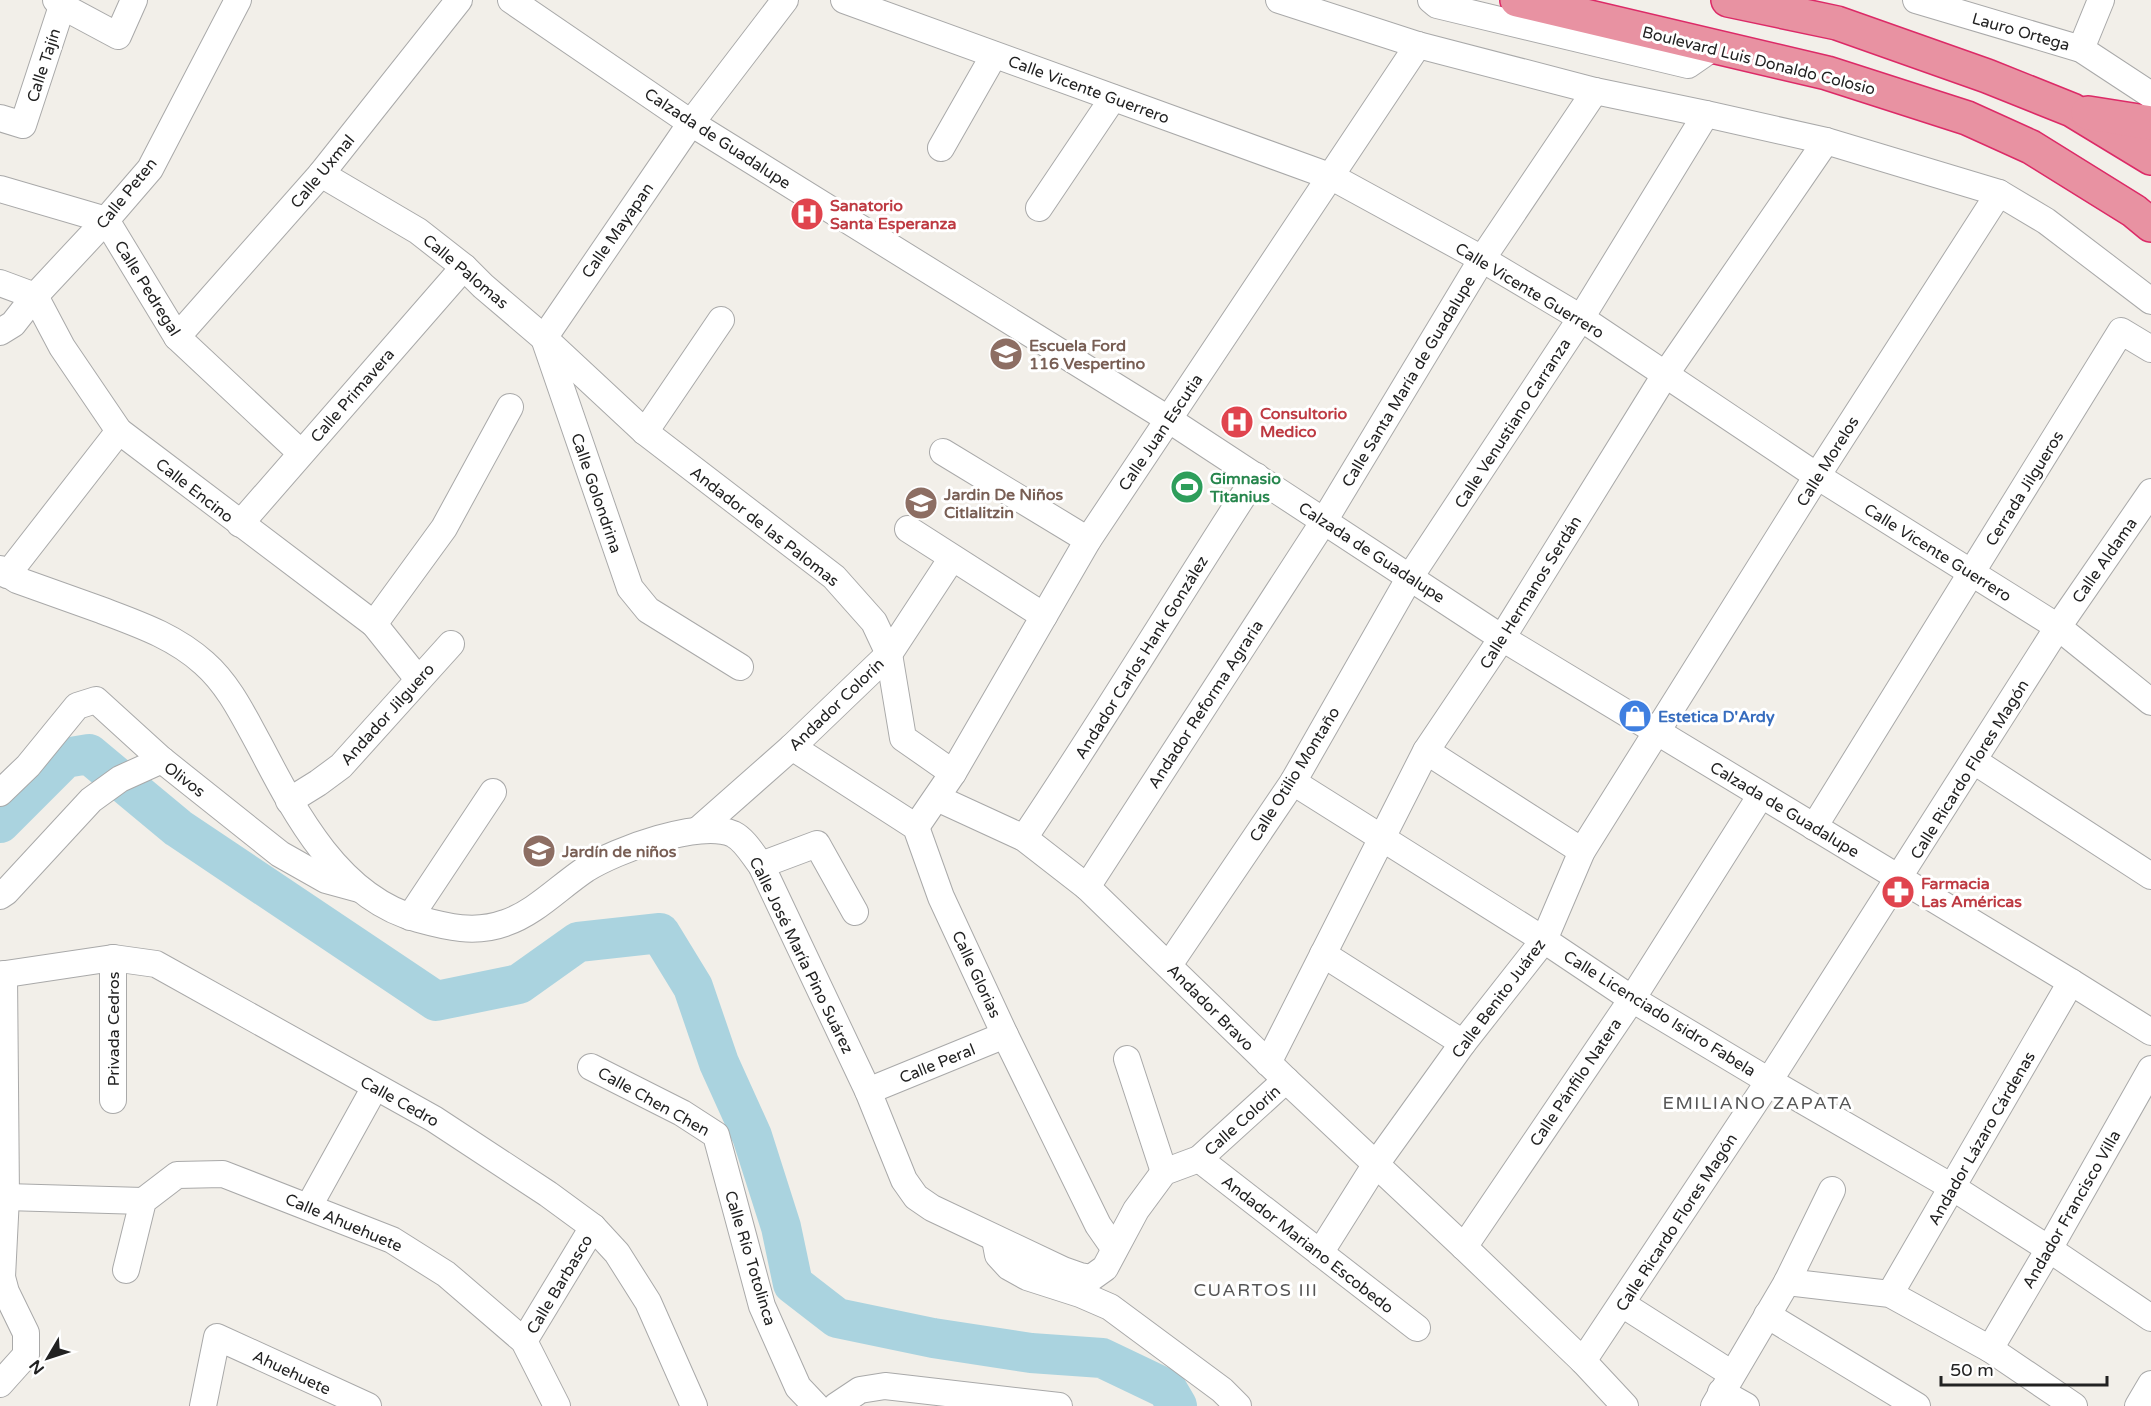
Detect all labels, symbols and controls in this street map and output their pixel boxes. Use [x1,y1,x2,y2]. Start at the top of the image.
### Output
street label: Lauro Ortega [1970,8,2072,55]
street label: Boulevard Luis Donaldo Colosio [1640,22,1877,100]
street label: Calle Tajín [23,26,65,105]
street label: Calle Vicente Guerrero [1005,51,1172,128]
street label: Calzada de Guadalupe [641,84,794,194]
street label: Calle Uxmal [286,131,359,212]
street label: Calle Peten [92,154,162,233]
street label: Calle Mayapan [578,179,658,282]
hospital icon: Sanatorio Santa Esperanza [789,196,825,232]
place label: Sanatorio Santa Esperanza [830,196,956,234]
street label: Calle Palomas [418,230,512,313]
street label: Calle Pedregal [110,237,185,340]
street label: Calle Vicente Guerrero [1451,238,1608,343]
street label: Calle Santa María de Guadalupe [1338,272,1480,491]
street label: Calle Venustiano Carranza [1450,335,1575,512]
school or university icon: Escuela Ford 116 Vespertino [988,336,1024,372]
place label: Escuela Ford 116 Vespertino [1029,336,1145,374]
street label: Calle Primavera [306,345,399,447]
street label: Calle Juan Escutia [1114,370,1207,495]
hospital icon: Consultorio Medico [1219,404,1255,440]
place label: Consultorio Medico [1260,404,1348,442]
street label: Calle Morelos [1792,413,1864,510]
street label: Cerrada Jilgueros [1981,427,2068,550]
street label: Calle Golondrina [566,431,626,556]
street label: Calle Encino [152,454,237,527]
street label: Andador de las Palomas [686,462,843,591]
sports icon: Gimnasio Titanius [1169,469,1205,505]
place label: Gimnasio Titanius [1209,469,1281,507]
school or university icon: Jardin De Niños Citlalitzin [903,485,939,521]
place label: Jardin De Niños Citlalitzin [943,485,1063,523]
street label: Calzada de Guadalupe [1295,498,1448,608]
street label: Calle Vicente Guerrero [1860,499,2015,606]
street label: Calle Hermanos Serdán [1475,512,1586,673]
street label: Calle Aldama [2068,514,2142,607]
street label: Andador Carlos Hank González [1071,552,1213,763]
street label: Andador Reforma Agraria [1144,617,1268,792]
street label: Andador Colorín [785,654,889,755]
street label: Andador Jilguero [337,659,439,770]
street label: Calle Ricardo Flores Magón [1906,676,2033,863]
shop icon: Estetica D'Ardy [1617,698,1653,734]
street label: Calle Otilio Montaño [1245,703,1344,846]
place label: Estetica D'Ardy [1658,707,1775,727]
street label: Calzada de Guadalupe [1706,757,1863,862]
street label: Olivos [160,758,209,802]
school or university icon: Jardín de niños [521,833,557,869]
place label: Jardín de niños [561,842,677,862]
street label: Calle José María Pino Suárez [745,854,858,1057]
pharmacy icon: Farmacia Las Américas [1880,874,1916,910]
place label: Farmacia Las Américas [1921,874,2022,912]
street label: Calle Glorias [947,928,1005,1021]
street label: Calle Benito Juárez [1447,935,1550,1062]
street label: Calle Licenciado Isidro Fabela [1560,946,1759,1081]
street label: Andador Bravo [1163,960,1258,1055]
street label: Privada Cedros [104,972,124,1086]
street label: Calle Pánfilo Natera [1526,1015,1626,1150]
street label: Calle Peral [897,1040,978,1088]
street label: Andador Lázaro Cárdenas [1924,1048,2040,1229]
street label: Calle Chen Chen [594,1063,713,1141]
street label: Calle Cedro [357,1072,442,1132]
street label: Calle Colorín [1201,1081,1285,1160]
district label: EMILIANO ZAPATA [1663,1092,1853,1114]
street label: Andador Francisco Villa [2018,1127,2125,1292]
street label: Calle Ricardo Flores Magón [1612,1130,1742,1315]
street label: Andador Mariano Escobedo [1217,1171,1397,1318]
street label: Calle Río Totolinca [720,1188,780,1328]
street label: Calle Ahuehuete [282,1189,405,1257]
street label: Calle Barbasco [522,1231,597,1338]
district label: CUARTOS III [1194,1279,1318,1301]
north arrow [18,1328,78,1388]
street label: Ahuehuete [249,1346,334,1400]
scale bar [1941,1349,2108,1387]
text: N [25,1356,49,1378]
text: 50 m [1950,1359,1994,1381]

